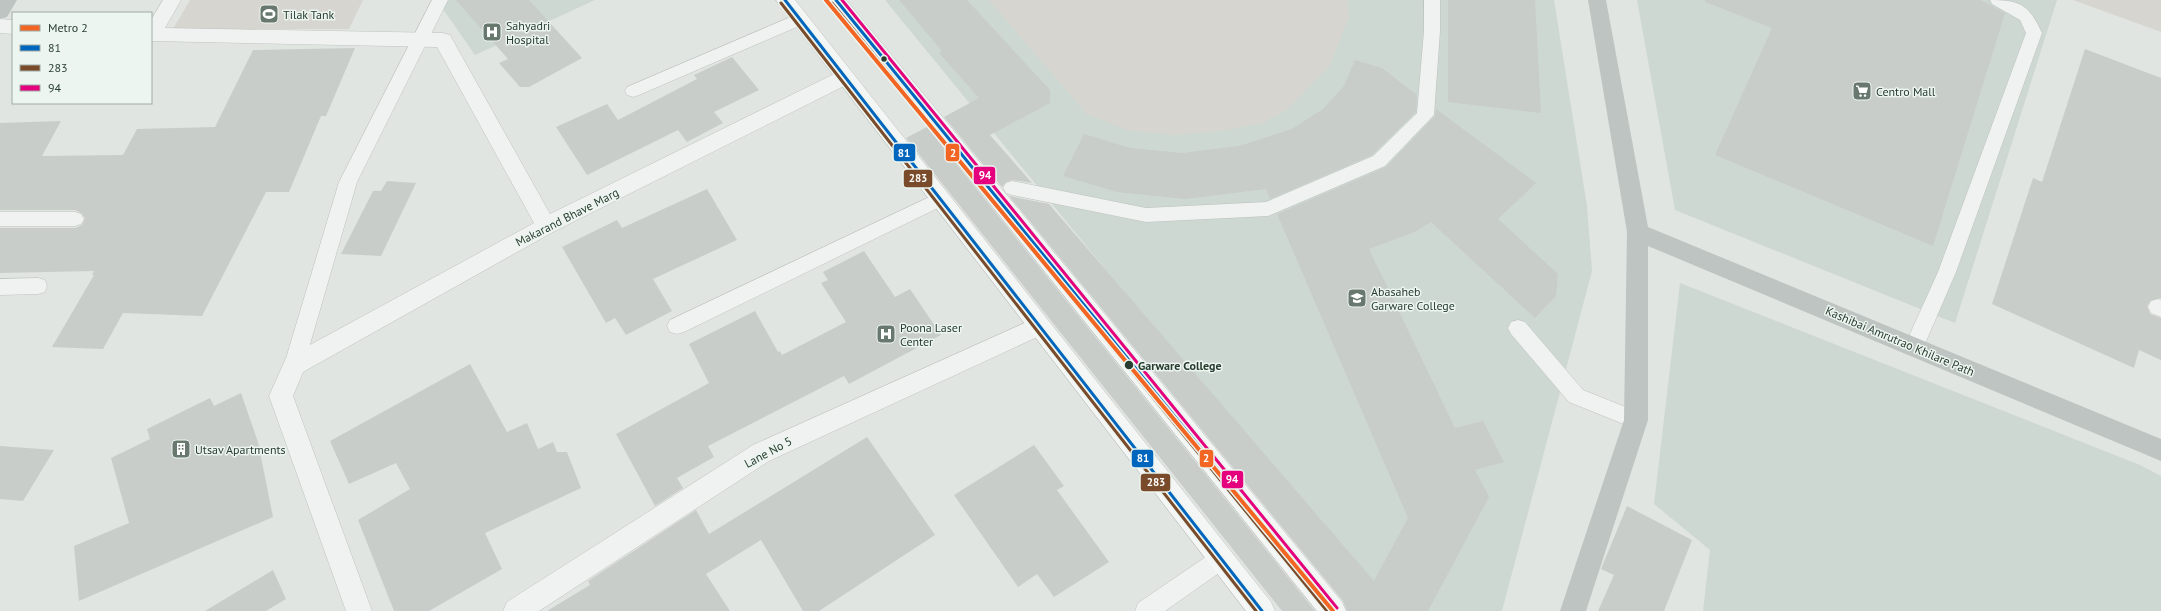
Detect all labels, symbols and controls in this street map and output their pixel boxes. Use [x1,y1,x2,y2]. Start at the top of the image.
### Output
sports icon: Tilak Tank [258,3,280,25]
place label: Tilak Tank [283,7,334,22]
legend [12,12,152,104]
place label: Sahyadri Hospital [506,18,550,47]
text: Metro 2 [48,20,88,35]
hospital icon: Sahyadri Hospital [481,21,503,43]
text: 81 [48,40,61,55]
unlabelled marker [879,54,889,64]
text: 283 [48,60,68,75]
text: 94 [48,80,62,95]
supermarket icon: Centro Mall [1851,80,1873,102]
place label: Centro Mall [1876,84,1936,99]
line badge: 81 [893,143,916,162]
line badge: 2 [945,143,960,162]
text: 81 [898,146,910,160]
text: 2 [950,146,956,160]
line badge: 94 [973,166,996,185]
text: 94 [979,168,992,182]
line badge: 283 [903,169,933,188]
text: 283 [909,171,927,185]
street label: Makarand Bhave Marg [513,184,621,250]
place label: Abasaheb Garware College [1371,284,1455,313]
school or university icon: Abasaheb Garware College [1346,287,1368,309]
street label: Kashibai Amrutrao Khilare Path [1823,303,1977,379]
place label: Poona Laser Center [900,320,962,349]
hospital icon: Poona Laser Center [875,323,897,345]
place label: Garware College [1138,358,1222,373]
marker: Garware College [1123,359,1135,371]
street label: Lane No 5 [742,433,794,471]
building icon: Utsav Apartments [170,438,192,460]
place label: Utsav Apartments [195,442,286,457]
line badge: 81 [1131,449,1154,468]
line badge: 2 [1199,449,1214,468]
text: 81 [1137,451,1149,465]
text: 2 [1203,451,1209,465]
line badge: 94 [1221,470,1244,489]
text: 94 [1226,472,1239,486]
line badge: 283 [1140,473,1171,492]
text: 283 [1147,475,1165,489]

